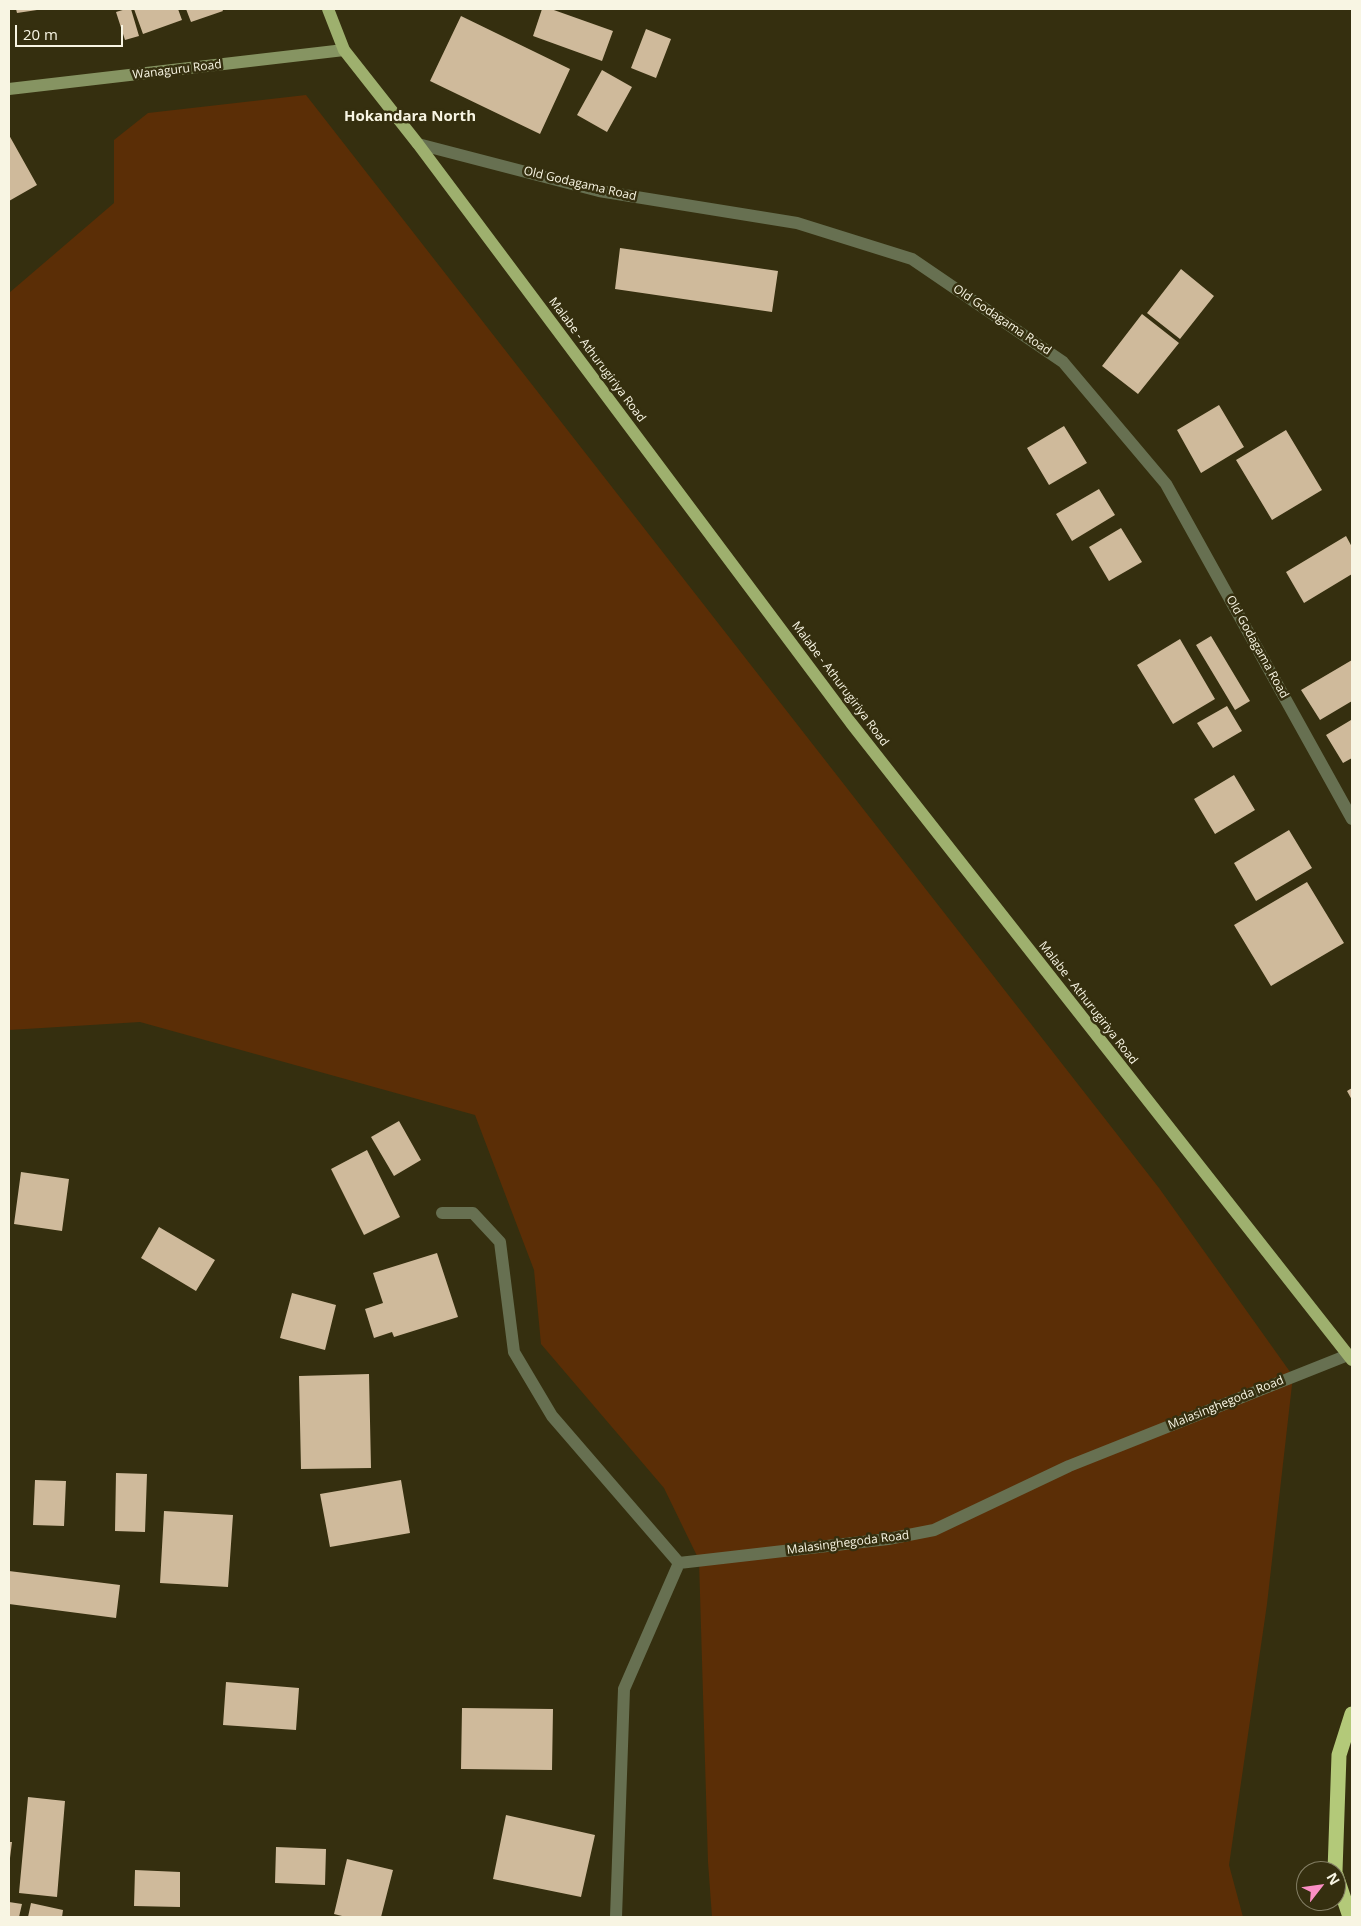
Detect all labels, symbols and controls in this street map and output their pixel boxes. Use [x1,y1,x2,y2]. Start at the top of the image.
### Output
scale bar [18,15,125,47]
text: 20 m [23,24,58,44]
street label: Wanaguru Road [132,57,222,83]
district label: Hokandara North [344,108,476,126]
street label: Old Godagama Road [522,164,638,204]
street label: Old Godagama Road [950,282,1054,358]
street label: Malabe - Athurugiriya Road [545,295,649,425]
street label: Old Godagama Road [1223,593,1291,701]
street label: Malabe - Athurugiriya Road [788,619,892,749]
street label: Malabe - Athurugiriya Road [1036,939,1140,1067]
street label: Malasinghegoda Road [1166,1373,1286,1433]
street label: Malasinghegoda Road [786,1528,910,1558]
north arrow [1296,1861,1346,1911]
text: N [1322,1869,1345,1888]

